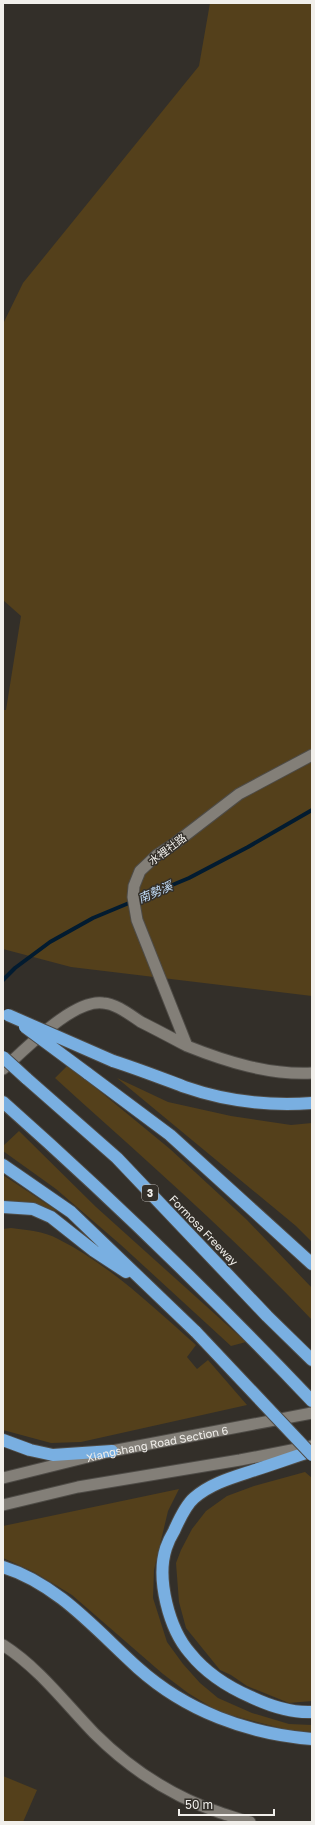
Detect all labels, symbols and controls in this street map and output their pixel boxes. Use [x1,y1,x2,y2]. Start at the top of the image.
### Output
street label: 水裡社路 [146,831,188,867]
water label: 南勢溪 [135,877,176,906]
road number: 3 [142,1185,158,1201]
street label: Formosa Freeway [167,1192,241,1268]
street label: Xiangshang Road Section 6 [85,1423,229,1464]
scale bar [179,1791,274,1817]
text: 50 m [185,1797,213,1812]

